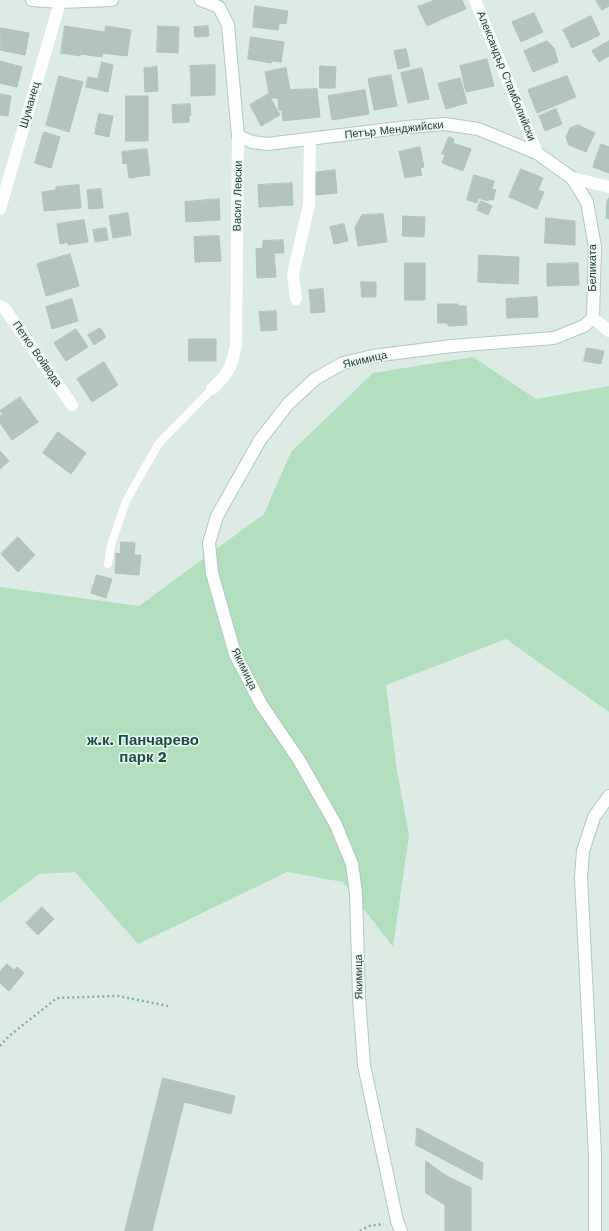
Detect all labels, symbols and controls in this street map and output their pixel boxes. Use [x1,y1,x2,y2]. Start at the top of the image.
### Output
street label: Александър Стамболийски [474,9,538,143]
street label: Шуманец [17,80,43,130]
street label: Петър Менджийски [344,118,444,142]
street label: Васил Левски [231,160,245,232]
street label: Беликата [586,244,600,292]
street label: Петко Войвода [9,319,65,389]
street label: Якимица [342,349,388,371]
street label: Якимица [228,646,260,692]
district label: ж.к. Панчарево парк 2 [87,732,199,767]
street label: Якимица [352,954,366,1000]

